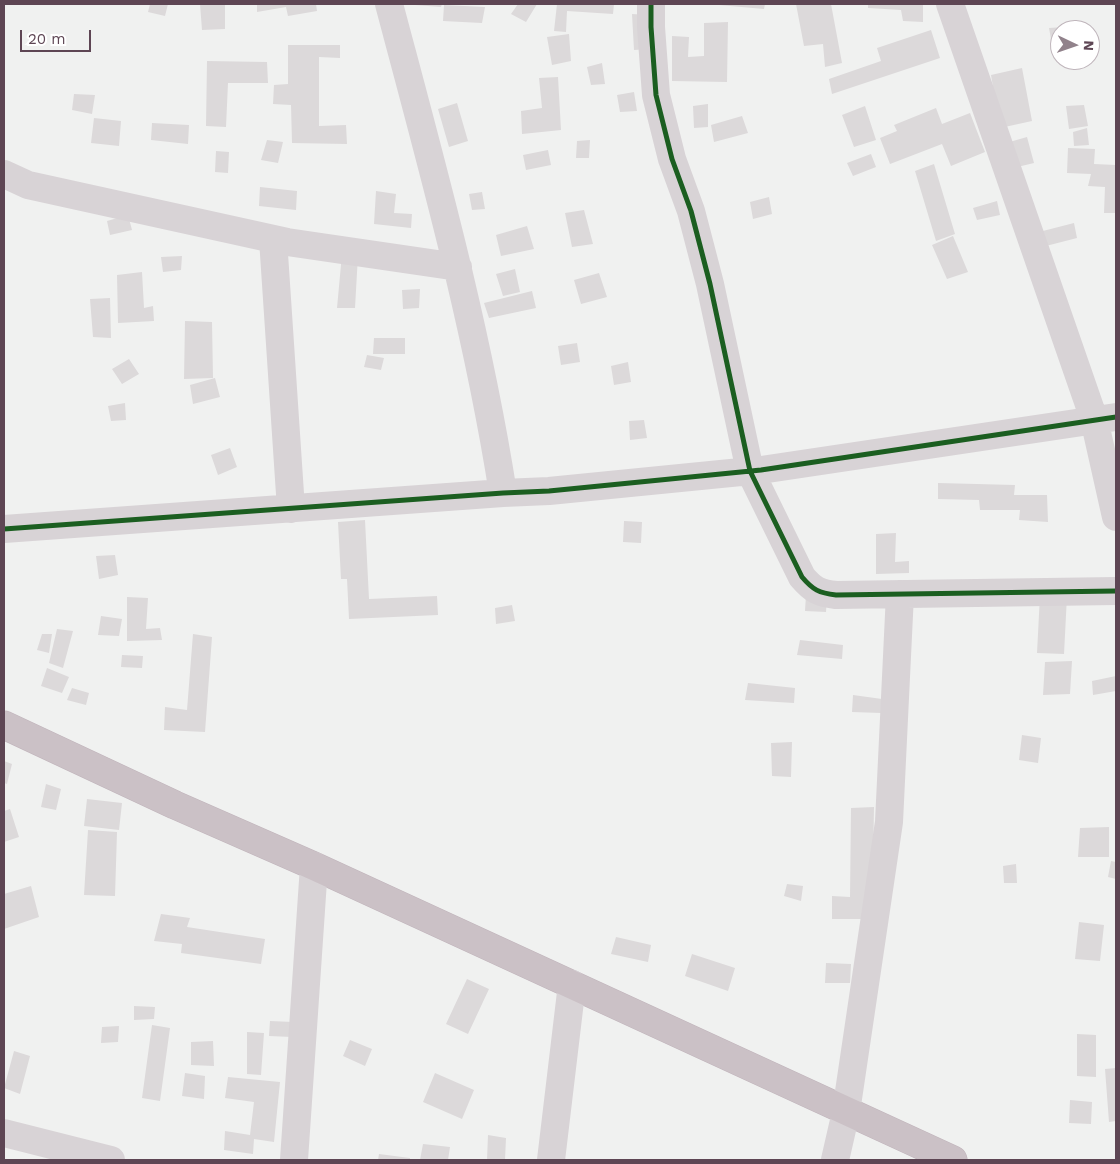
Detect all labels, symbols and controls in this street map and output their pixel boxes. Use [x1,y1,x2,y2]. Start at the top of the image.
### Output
scale bar [22,20,94,52]
north arrow [1050,20,1100,70]
text: 20 m [28,30,66,48]
text: N [1081,40,1097,51]

